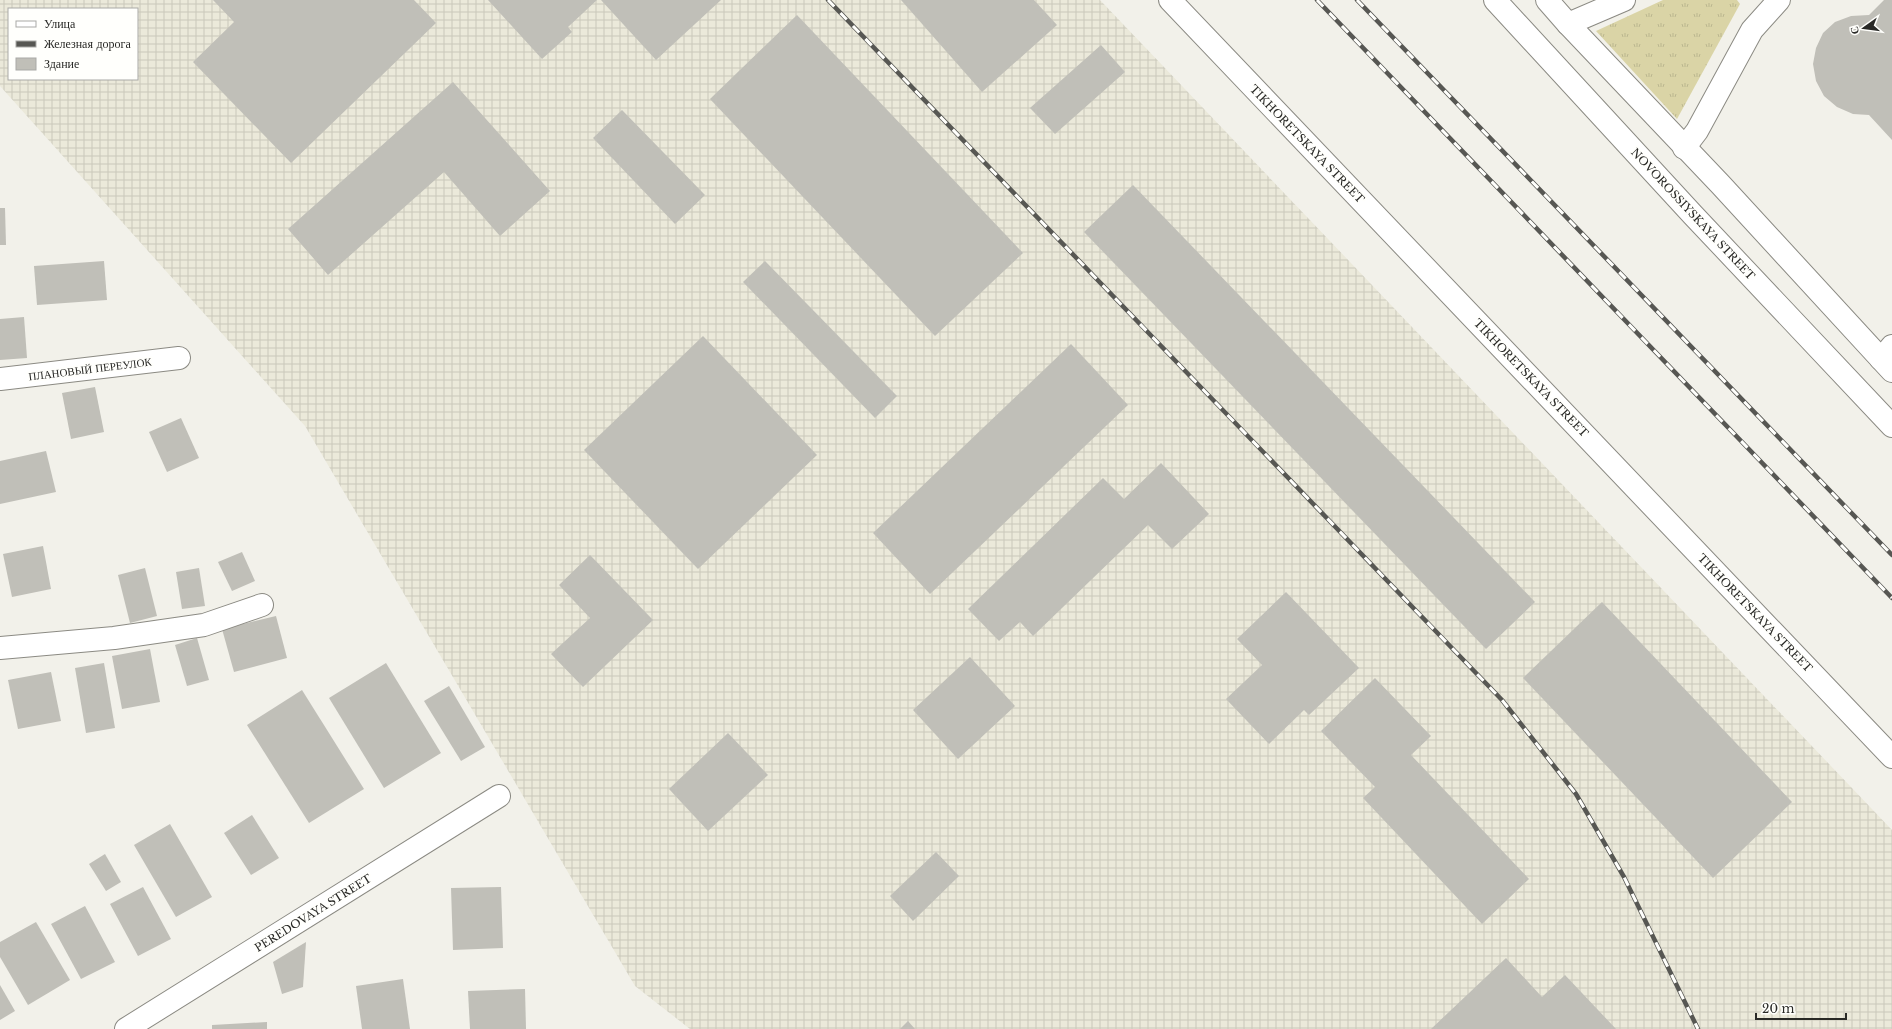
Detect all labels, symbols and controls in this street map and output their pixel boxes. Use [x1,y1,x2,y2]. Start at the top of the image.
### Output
legend [8,8,138,80]
north arrow [1844,8,1884,48]
text: Улица [44,16,76,31]
text: С [1847,25,1862,36]
text: Железная дорога [44,36,131,51]
text: Здание [44,56,79,71]
street label: TIKHORETSKAYA STREET [1247,82,1367,206]
street label: NOVOROSSIYSKAYA STREET [1628,145,1758,283]
street label: TIKHORETSKAYA STREET [1471,316,1591,440]
street label: ПЛАНОВЫЙ ПЕРЕУЛОК [28,354,153,384]
street label: TIKHORETSKAYA STREET [1695,551,1815,675]
street label: PEREDOVAYA STREET [252,871,374,955]
scale bar [1756,995,1846,1021]
text: 20 m [1762,1001,1794,1016]

